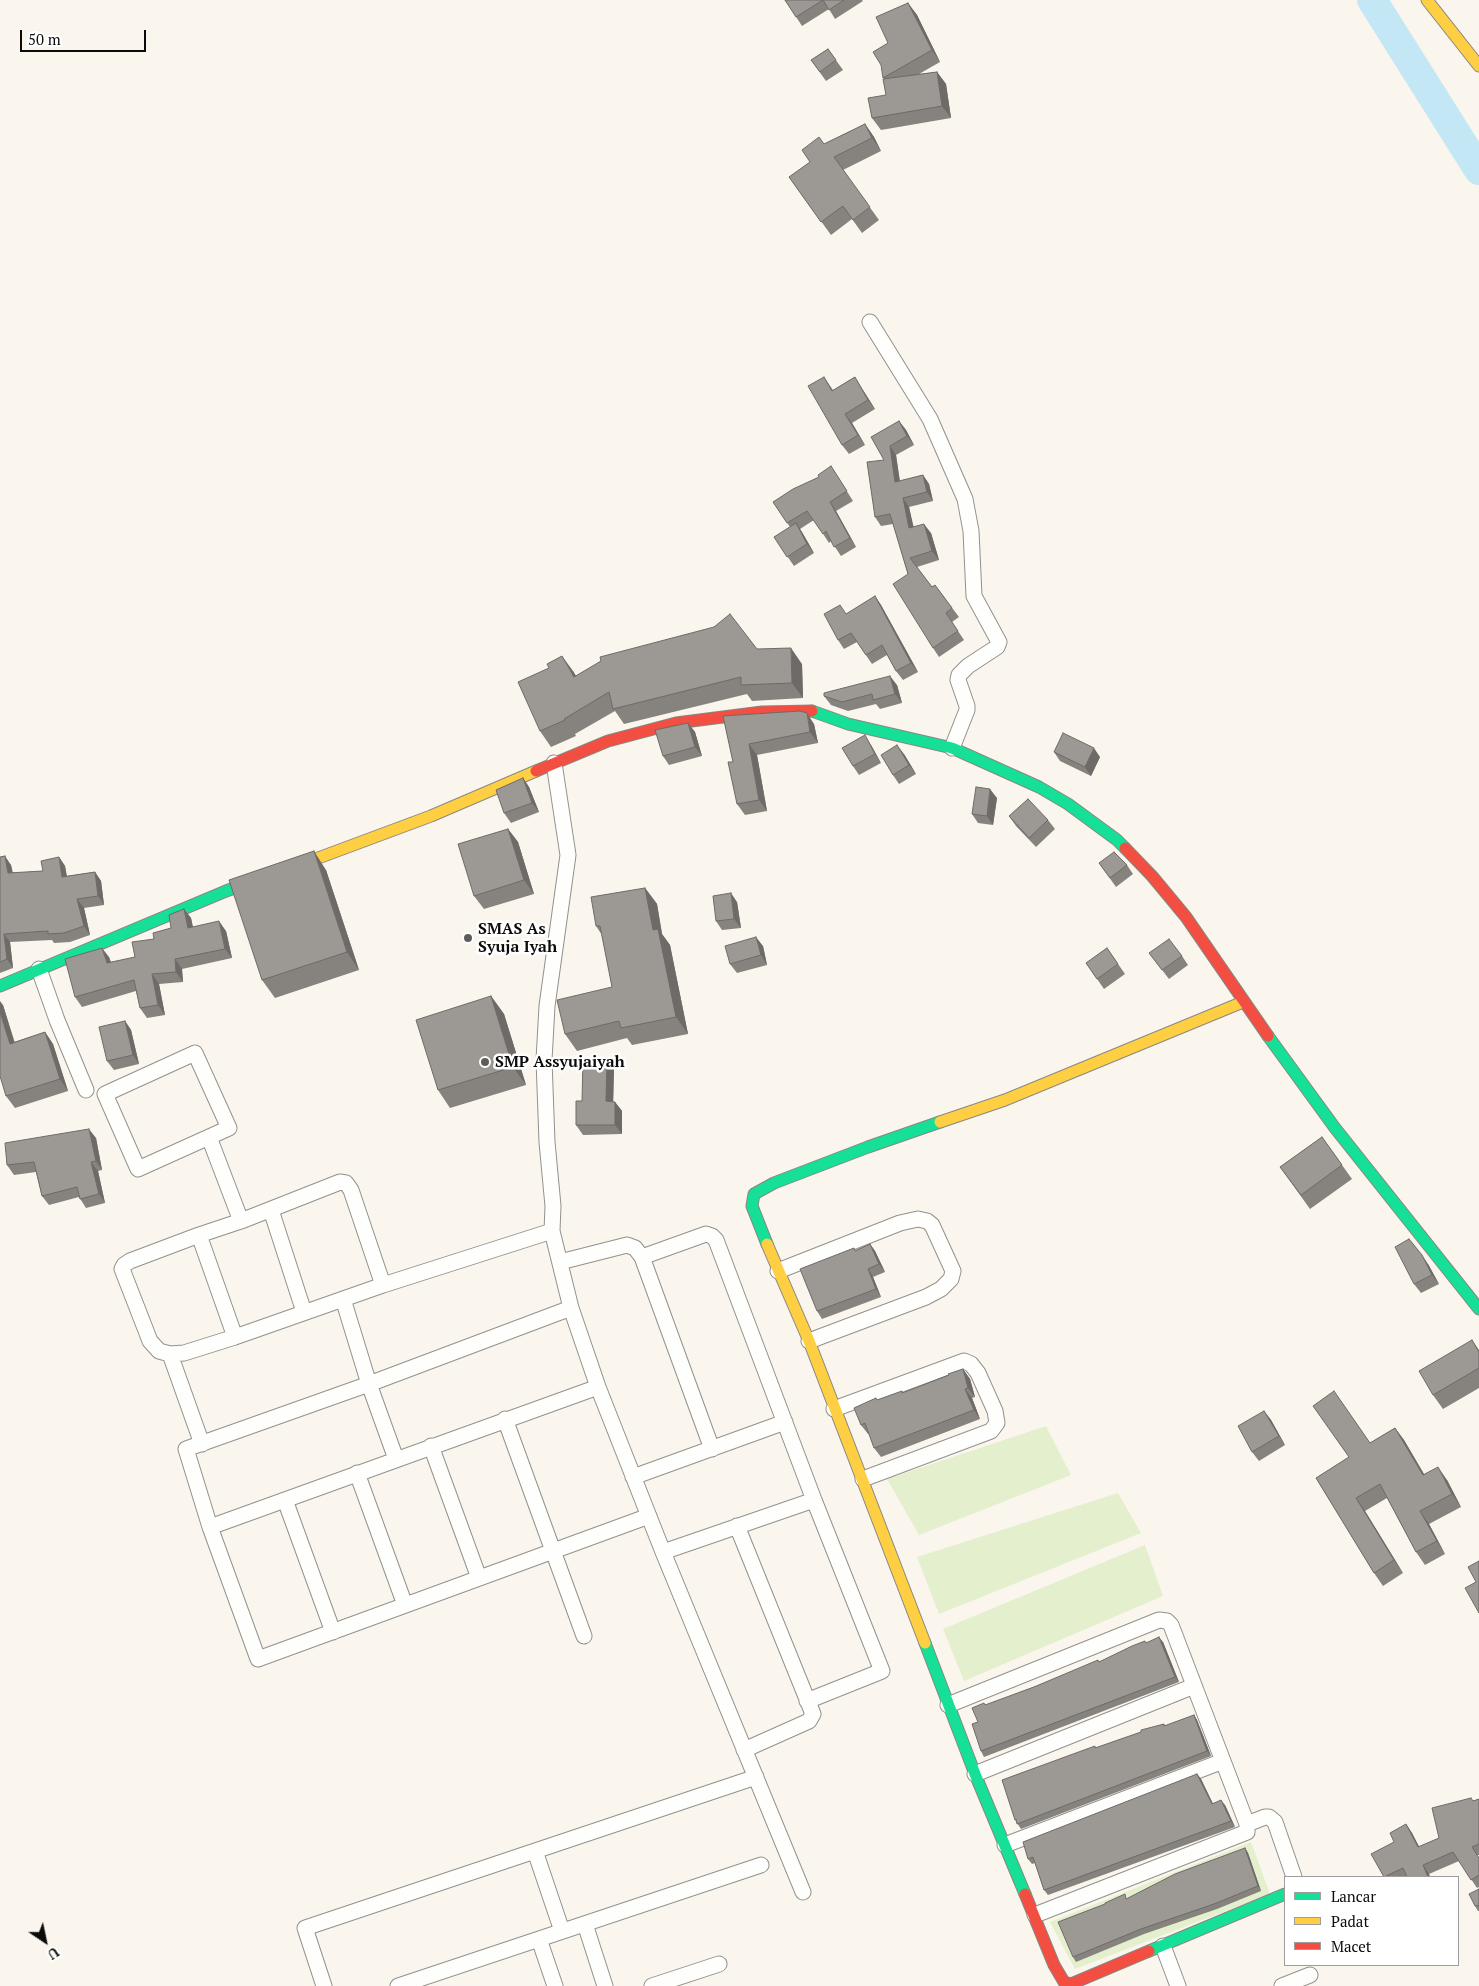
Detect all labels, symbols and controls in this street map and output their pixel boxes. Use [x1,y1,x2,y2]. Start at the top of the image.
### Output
scale bar [22,20,149,52]
text: 50 m [28,29,61,49]
place label: SMAS As Syuja Iyah [478,919,557,957]
marker: SMAS As Syuja Iyah [462,932,474,944]
place label: SMP Assyujaiyah [495,1052,625,1072]
marker: SMP Assyujaiyah [479,1056,491,1068]
legend [1284,1876,1459,1966]
text: Lancar [1331,1886,1376,1906]
text: Padat [1331,1911,1369,1931]
north arrow [20,1916,70,1966]
text: Macet [1331,1936,1371,1956]
text: U [44,1943,63,1965]

